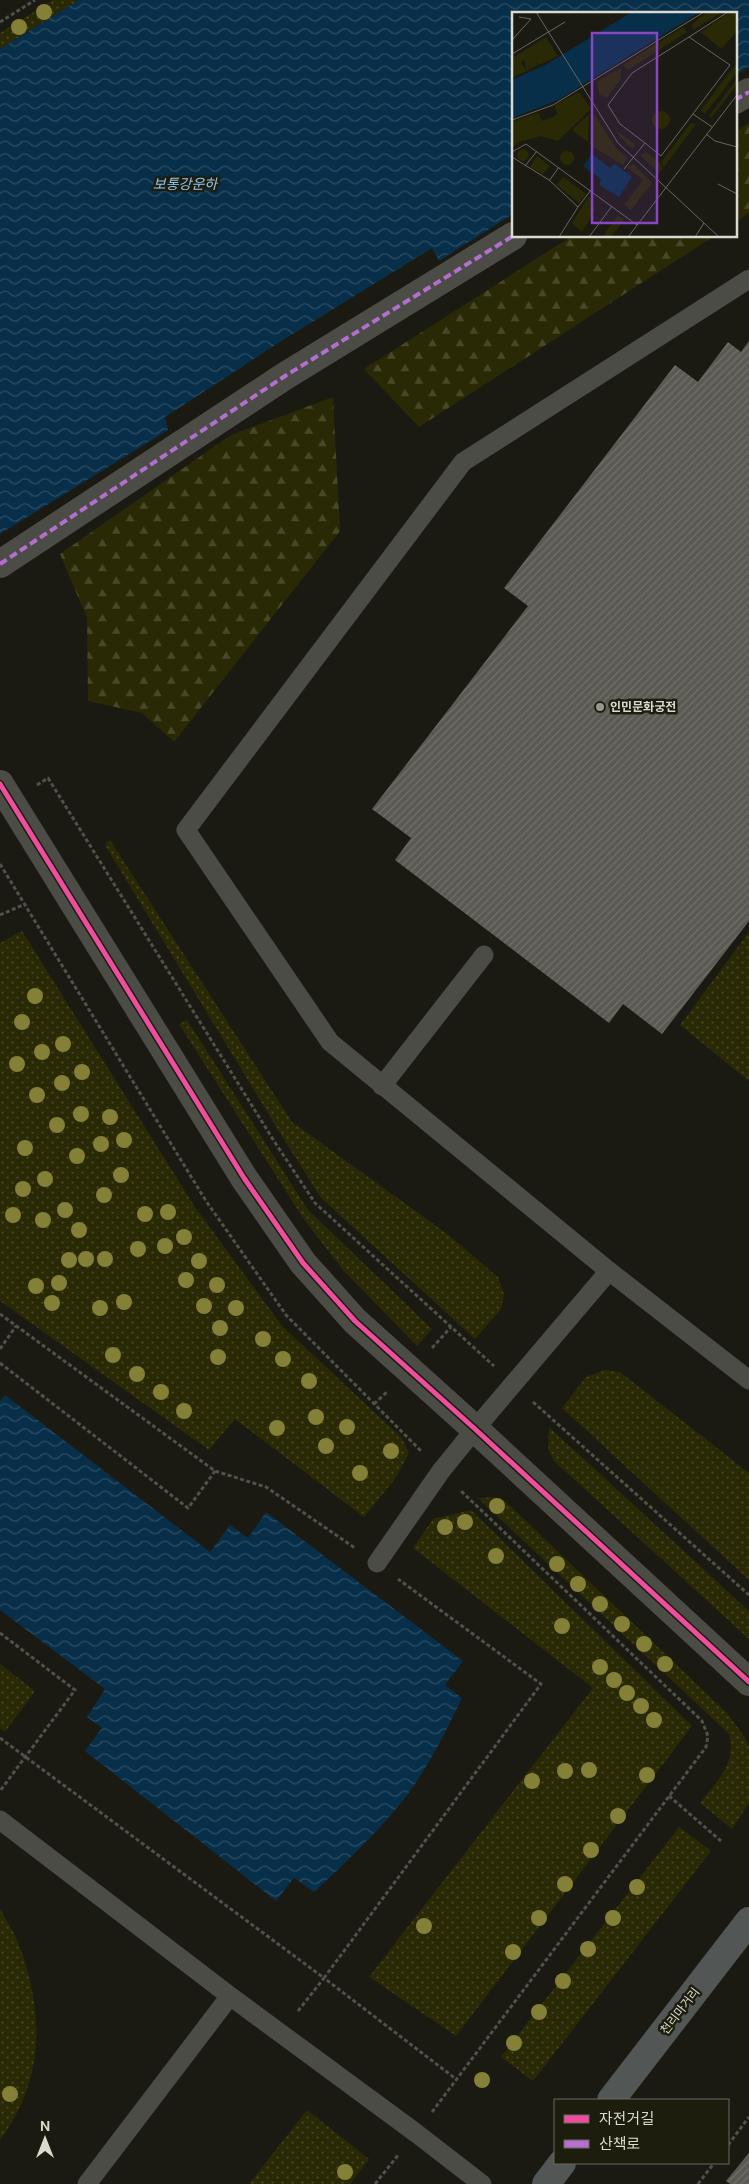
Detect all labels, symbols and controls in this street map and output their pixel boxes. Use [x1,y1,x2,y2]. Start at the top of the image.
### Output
inset map [512,12,736,238]
water label: 보통강운하 [153,175,219,193]
place label: 인민문화궁전 [610,699,676,715]
marker: 인민문화궁전 [594,701,606,713]
street label: 천리마거리 [657,1984,703,2038]
legend [554,2099,729,2164]
text: 자전거길 [599,2109,654,2129]
north arrow [20,2114,70,2164]
text: N [40,2117,50,2135]
text: 산책로 [599,2134,640,2154]

